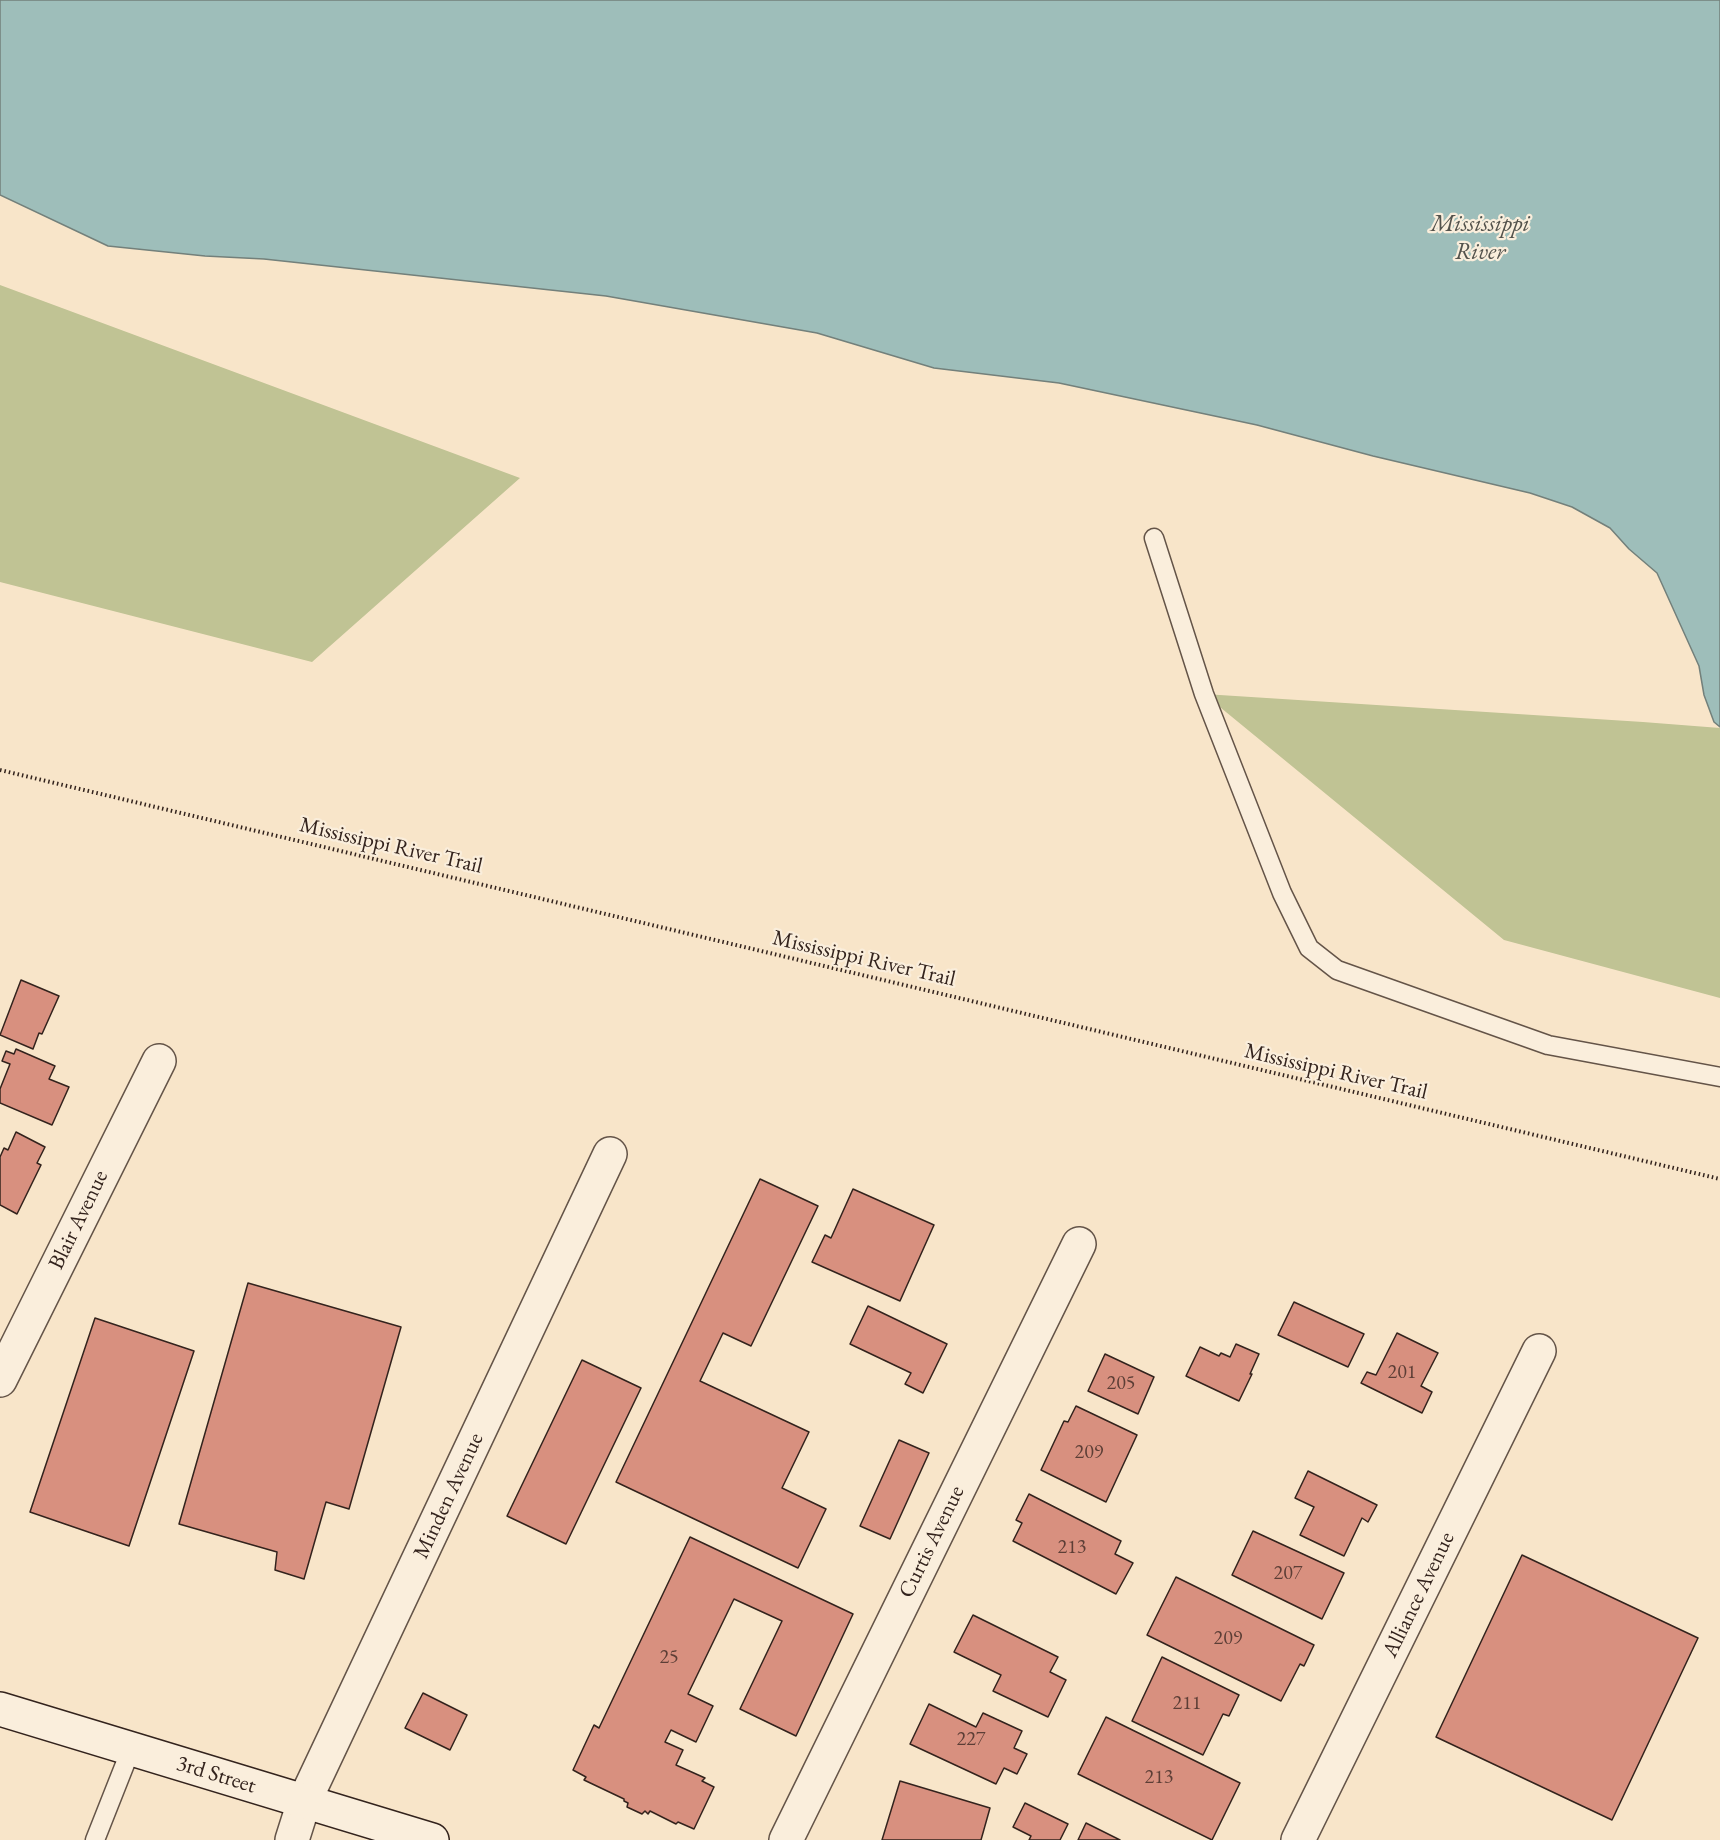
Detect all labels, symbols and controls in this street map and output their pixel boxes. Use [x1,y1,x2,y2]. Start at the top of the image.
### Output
water label: Mississippi River [1430,210,1530,266]
street label: Mississippi River Trail [297,812,485,880]
street label: Mississippi River Trail [770,925,958,993]
street label: Mississippi River Trail [1242,1038,1430,1106]
street label: Blair Avenue [44,1166,114,1274]
house number: 201 [1388,1361,1416,1385]
house number: 205 [1107,1372,1135,1396]
street label: Minden Avenue [408,1429,490,1563]
house number: 209 [1075,1441,1103,1465]
street label: Curtis Avenue [894,1482,970,1602]
street label: Alliance Avenue [1377,1528,1461,1662]
house number: 213 [1058,1536,1086,1560]
house number: 207 [1274,1562,1302,1586]
house number: 209 [1214,1627,1242,1651]
house number: 25 [659,1646,679,1670]
house number: 211 [1173,1692,1201,1716]
house number: 227 [957,1728,985,1752]
street label: 3rd Street [173,1750,259,1800]
house number: 213 [1145,1766,1173,1790]

